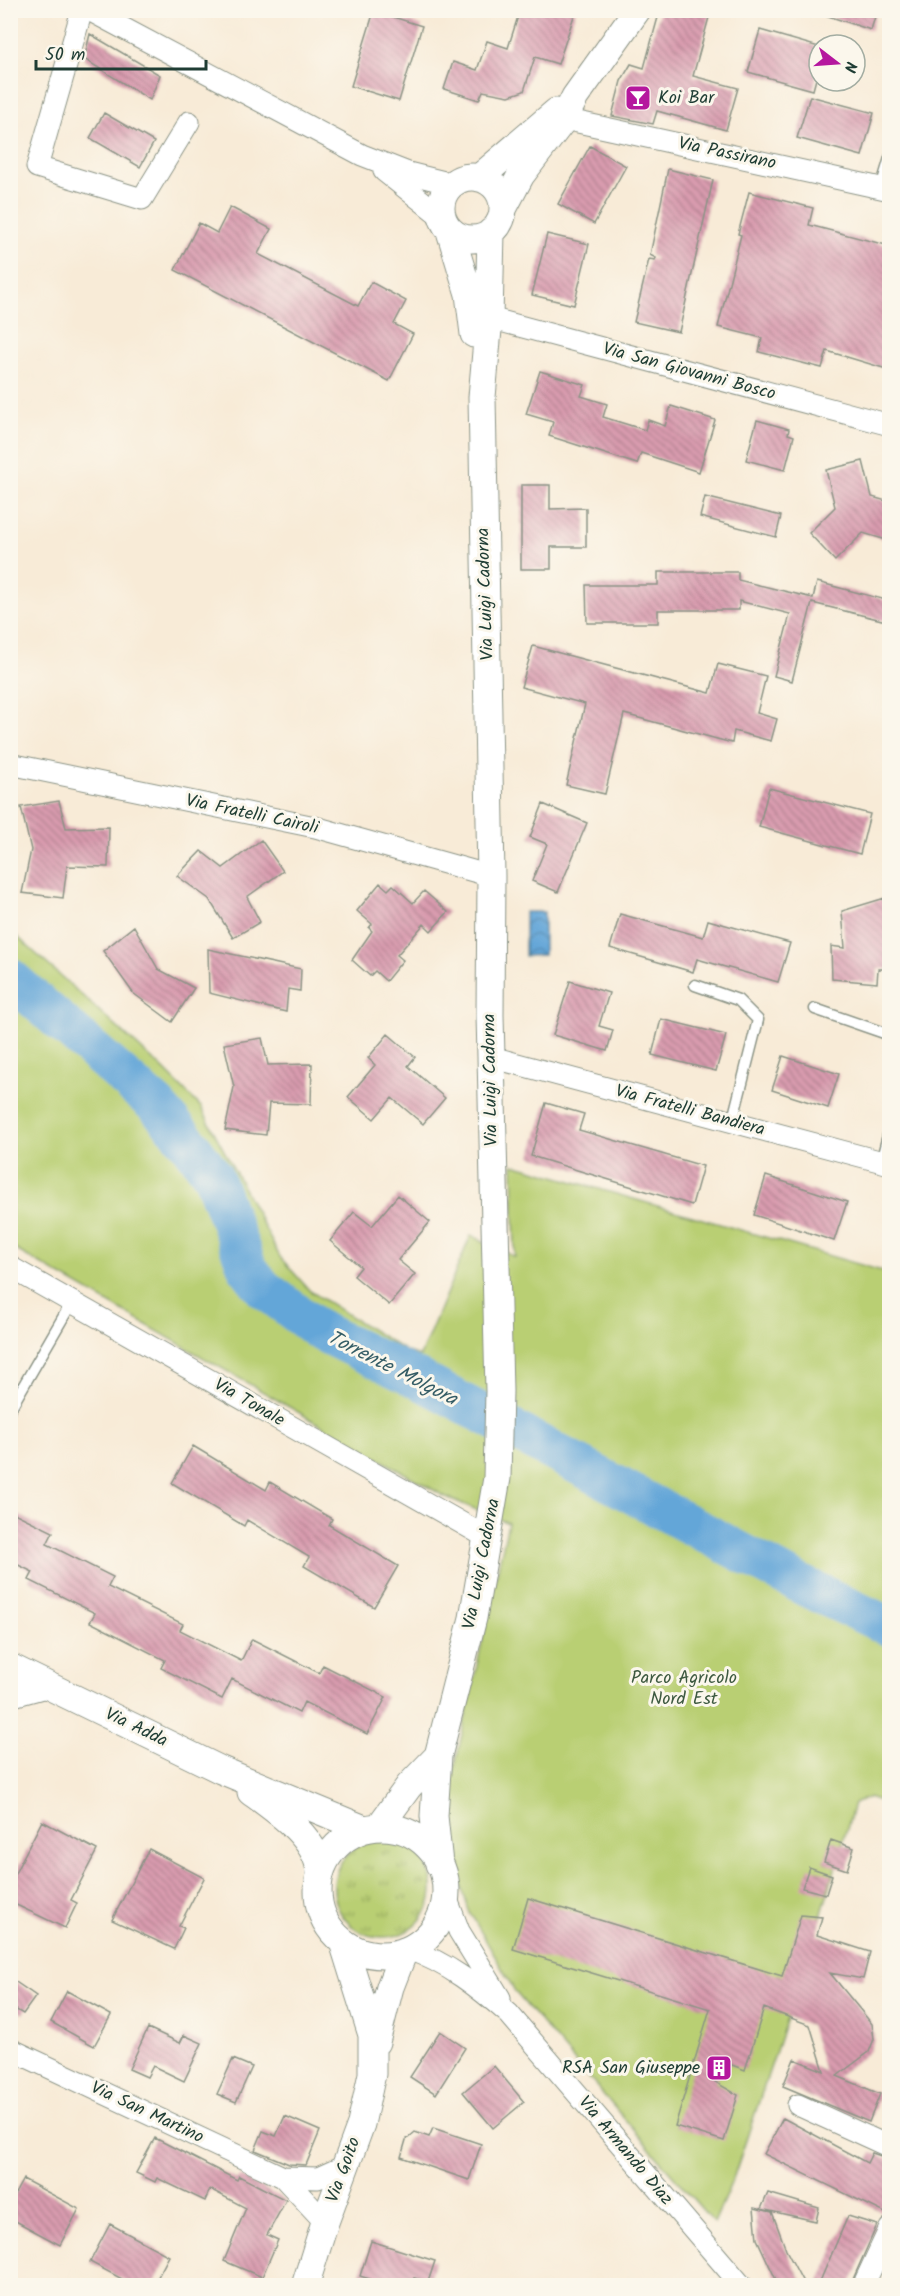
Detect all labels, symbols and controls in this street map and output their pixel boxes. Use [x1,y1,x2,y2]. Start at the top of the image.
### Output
scale bar [36,33,206,71]
north arrow [807,33,867,93]
text: 50 m [45,41,85,70]
text: N [836,58,863,75]
bar icon: Koi Bar [623,83,653,113]
place label: Koi Bar [658,84,715,113]
street label: Via Passirano [675,129,779,179]
street label: Via San Giovanni Bosco [599,335,779,409]
street label: Via Luigi Cadorna [469,527,503,661]
street label: Via Fratelli Cairoli [183,787,322,843]
street label: Via Luigi Cadorna [475,1013,507,1147]
street label: Via Fratelli Bandiera [612,1077,768,1145]
water label: Torrente Molgora [322,1323,464,1416]
street label: Via Tonale [208,1371,290,1435]
street label: Via Luigi Cadorna [455,1496,509,1632]
park label: Parco Agricolo Nord Est [631,1664,737,1714]
street label: Via Adda [100,1700,172,1756]
building icon: RSA San Giuseppe [704,2053,734,2083]
place label: RSA San Giuseppe [562,2054,700,2083]
street label: Via San Martino [86,2074,208,2152]
street label: Via Armando Diaz [570,2090,680,2212]
street label: Via Goito [319,2133,369,2207]

